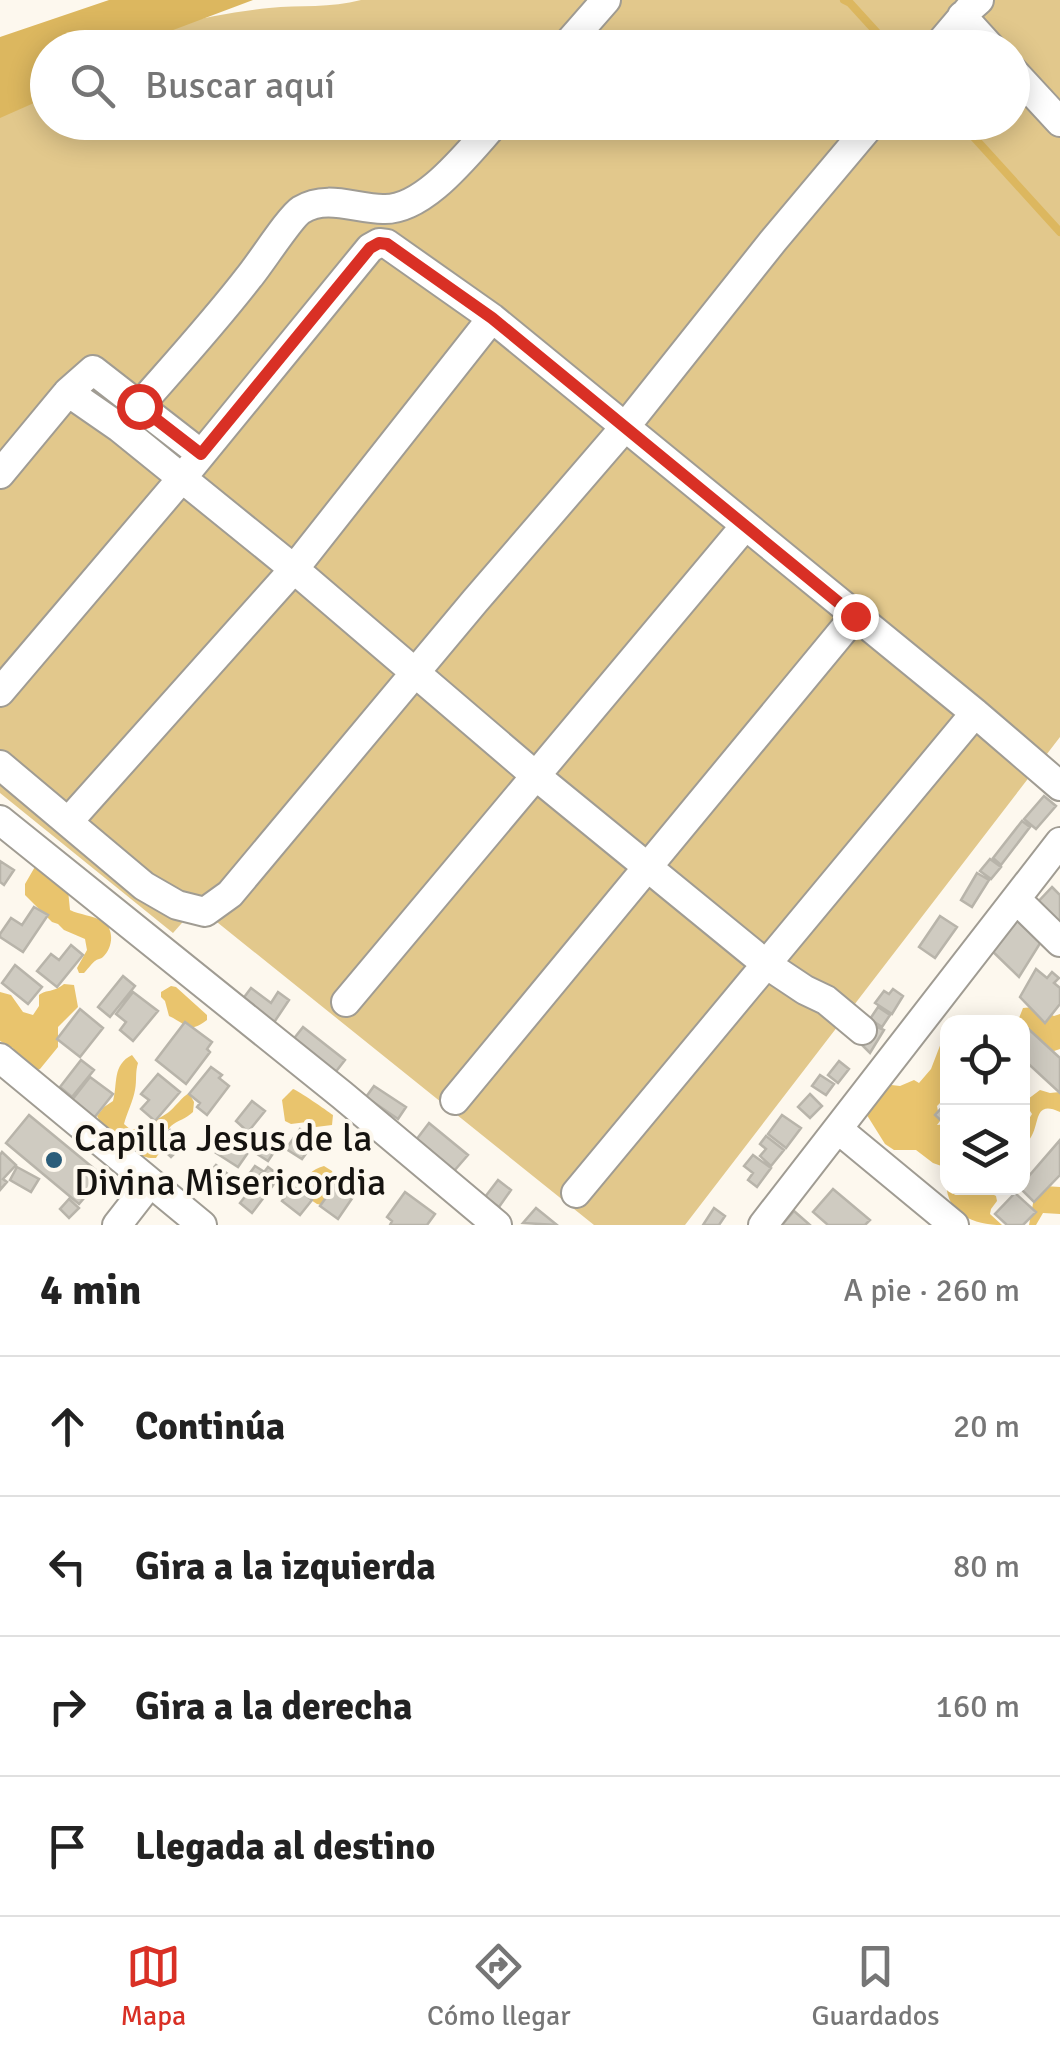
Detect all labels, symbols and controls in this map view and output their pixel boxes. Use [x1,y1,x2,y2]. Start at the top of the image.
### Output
search box [30,30,1030,140]
icon: search [65,58,120,113]
text: Buscar aquí [145,62,335,109]
route start [117,384,163,430]
route end [833,594,879,640]
map controls [940,1015,1030,1195]
button: locate [940,1015,1030,1105]
button: layers [940,1105,1030,1195]
place label: Capilla Jesus de la Divina Misericordia [74,1115,386,1206]
marker: Capilla Jesus de la Divina Misericordia [43,1149,65,1171]
text: 4 min [40,1265,141,1316]
text: A pie · 260 m [844,1271,1020,1310]
icon: ahead [40,1399,95,1454]
text: Continúa [135,1403,285,1450]
text: 20 m [953,1407,1020,1446]
icon: left [40,1539,95,1594]
text: Gira a la izquierda [135,1543,436,1590]
text: 80 m [953,1547,1020,1586]
icon: right [40,1679,95,1734]
text: Gira a la derecha [135,1683,412,1730]
text: 160 m [936,1687,1020,1726]
icon: arrive [40,1819,95,1874]
text: Llegada al destino [135,1823,435,1870]
tab: Mapa [120,1939,186,2033]
tab: Cómo llegar [427,1939,571,2033]
tab: Guardados [811,1939,940,2033]

